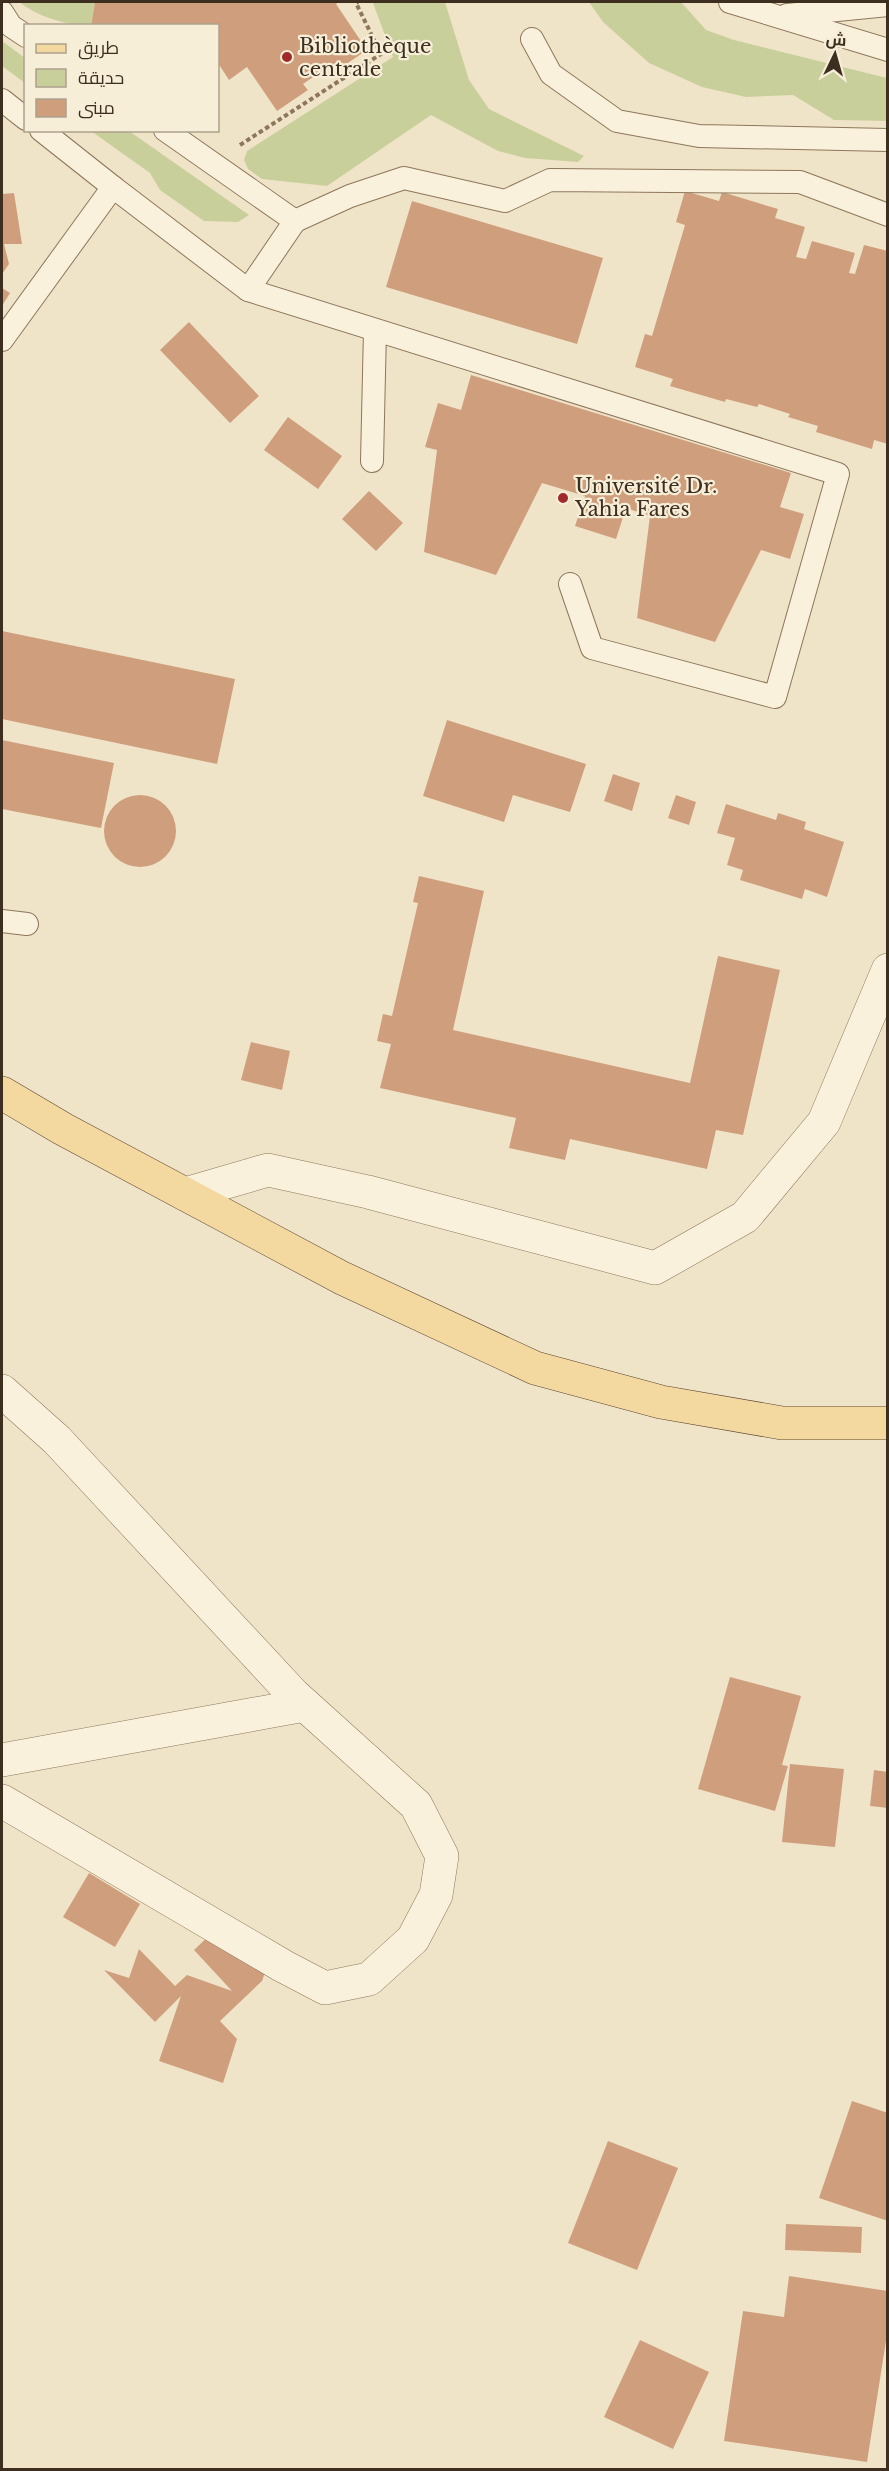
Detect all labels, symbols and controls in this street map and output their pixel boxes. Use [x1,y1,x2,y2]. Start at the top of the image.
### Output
legend [24,24,219,132]
north arrow [805,24,865,84]
text: ش [825,28,847,50]
place label: Bibliothèque centrale [299,34,431,81]
text: طريق [78,37,119,60]
marker: Bibliothèque centrale [280,50,294,64]
text: حديقة [78,67,124,89]
text: مبنى [78,97,115,119]
place label: Université Dr. Yahia Fares [574,474,717,521]
marker: Université Dr. Yahia Fares [556,491,570,505]

